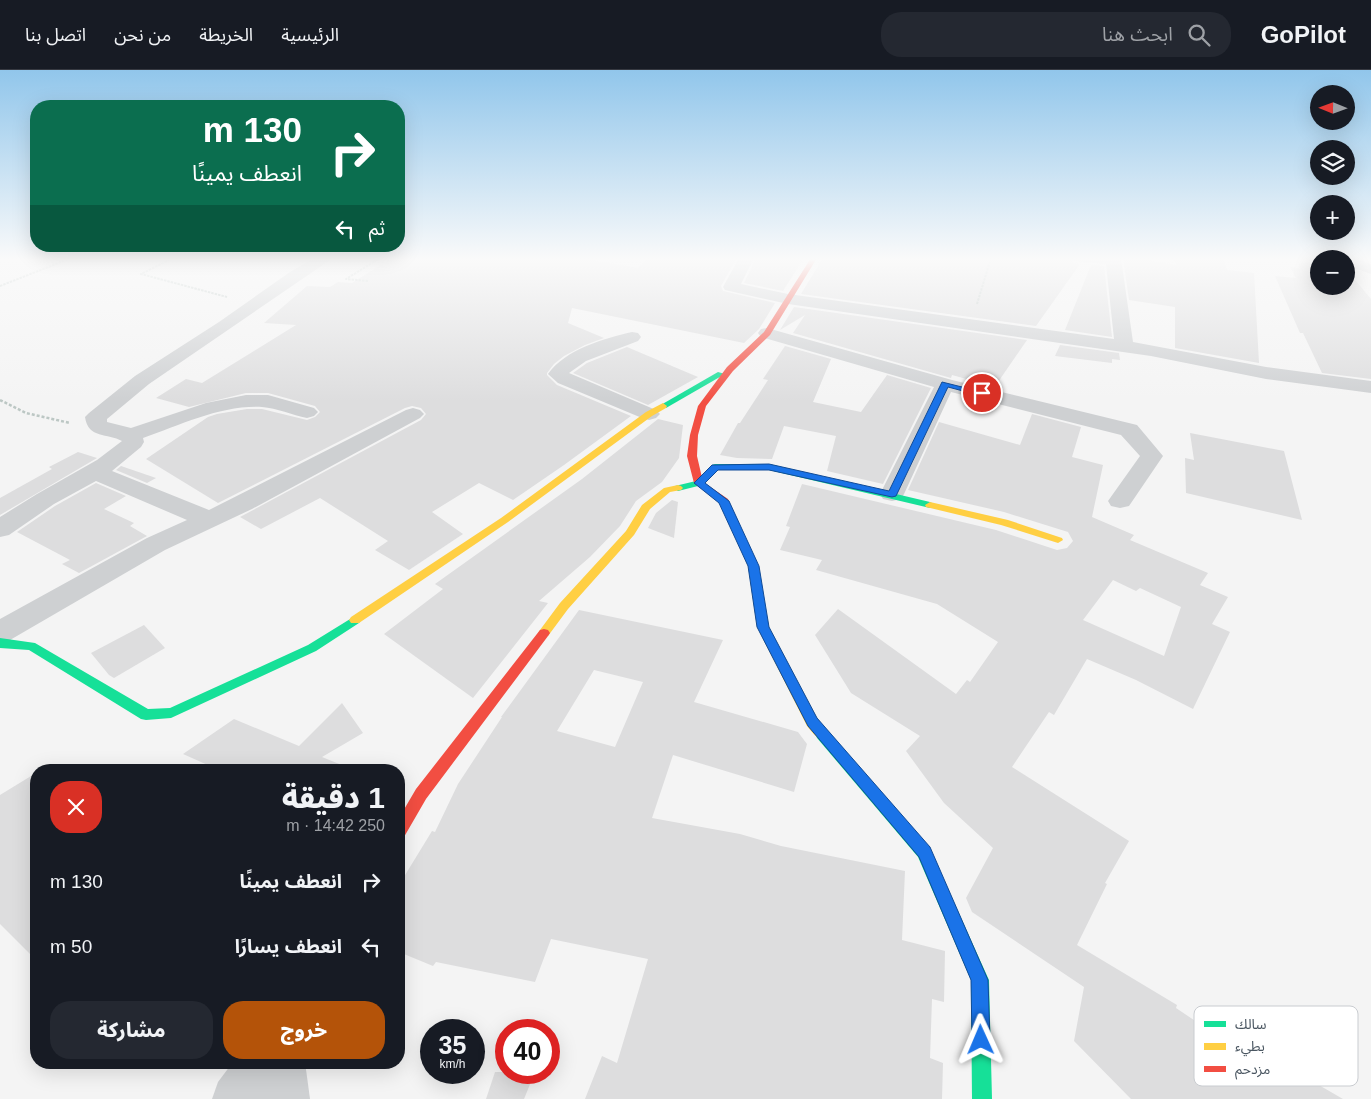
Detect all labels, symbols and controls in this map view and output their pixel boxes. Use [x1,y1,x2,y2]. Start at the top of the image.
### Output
search box [881,12,1231,57]
icon: search [1185,21,1213,49]
text: GoPilot [1261,21,1346,48]
text: ابحث هنا [1102,24,1173,45]
text: اتصل بنا [25,25,86,45]
text: من نحن [114,25,171,45]
text: الخريطة [199,25,253,45]
text: الرئيسية [281,25,339,45]
north arrow [1310,85,1355,130]
map controls [1310,85,1355,295]
text: 130 m [203,110,302,149]
icon: right [320,120,385,185]
button: layers [1310,140,1355,185]
text: انعطف يمينًا [192,161,302,186]
button: + [1310,195,1355,240]
icon: left [331,215,359,243]
text: ثم [369,218,385,239]
button: − [1310,250,1355,295]
pin [961,372,1003,414]
icon: arrive [968,379,996,407]
button: close [50,781,102,833]
text: 1 دقيقة [282,781,385,814]
text: 250 m · 14:42 [286,817,385,834]
icon: right [357,868,385,896]
text: 130 m [50,871,103,892]
text: انعطف يمينًا [240,871,342,892]
icon: left [357,933,385,961]
text: 50 m [50,936,92,957]
text: انعطف يسارًا [235,936,342,957]
button: مشاركة [50,1001,213,1059]
button: خروج [223,1001,385,1059]
legend [1194,1006,1358,1086]
position arrow [954,1013,1006,1065]
text: سالك [1235,1016,1267,1032]
speed limit sign: 40 [495,1019,560,1084]
text: 35 [439,1031,466,1059]
text: بطيء [1235,1038,1265,1057]
text: km/h [439,1057,466,1071]
text: مزدحم [1235,1061,1270,1080]

